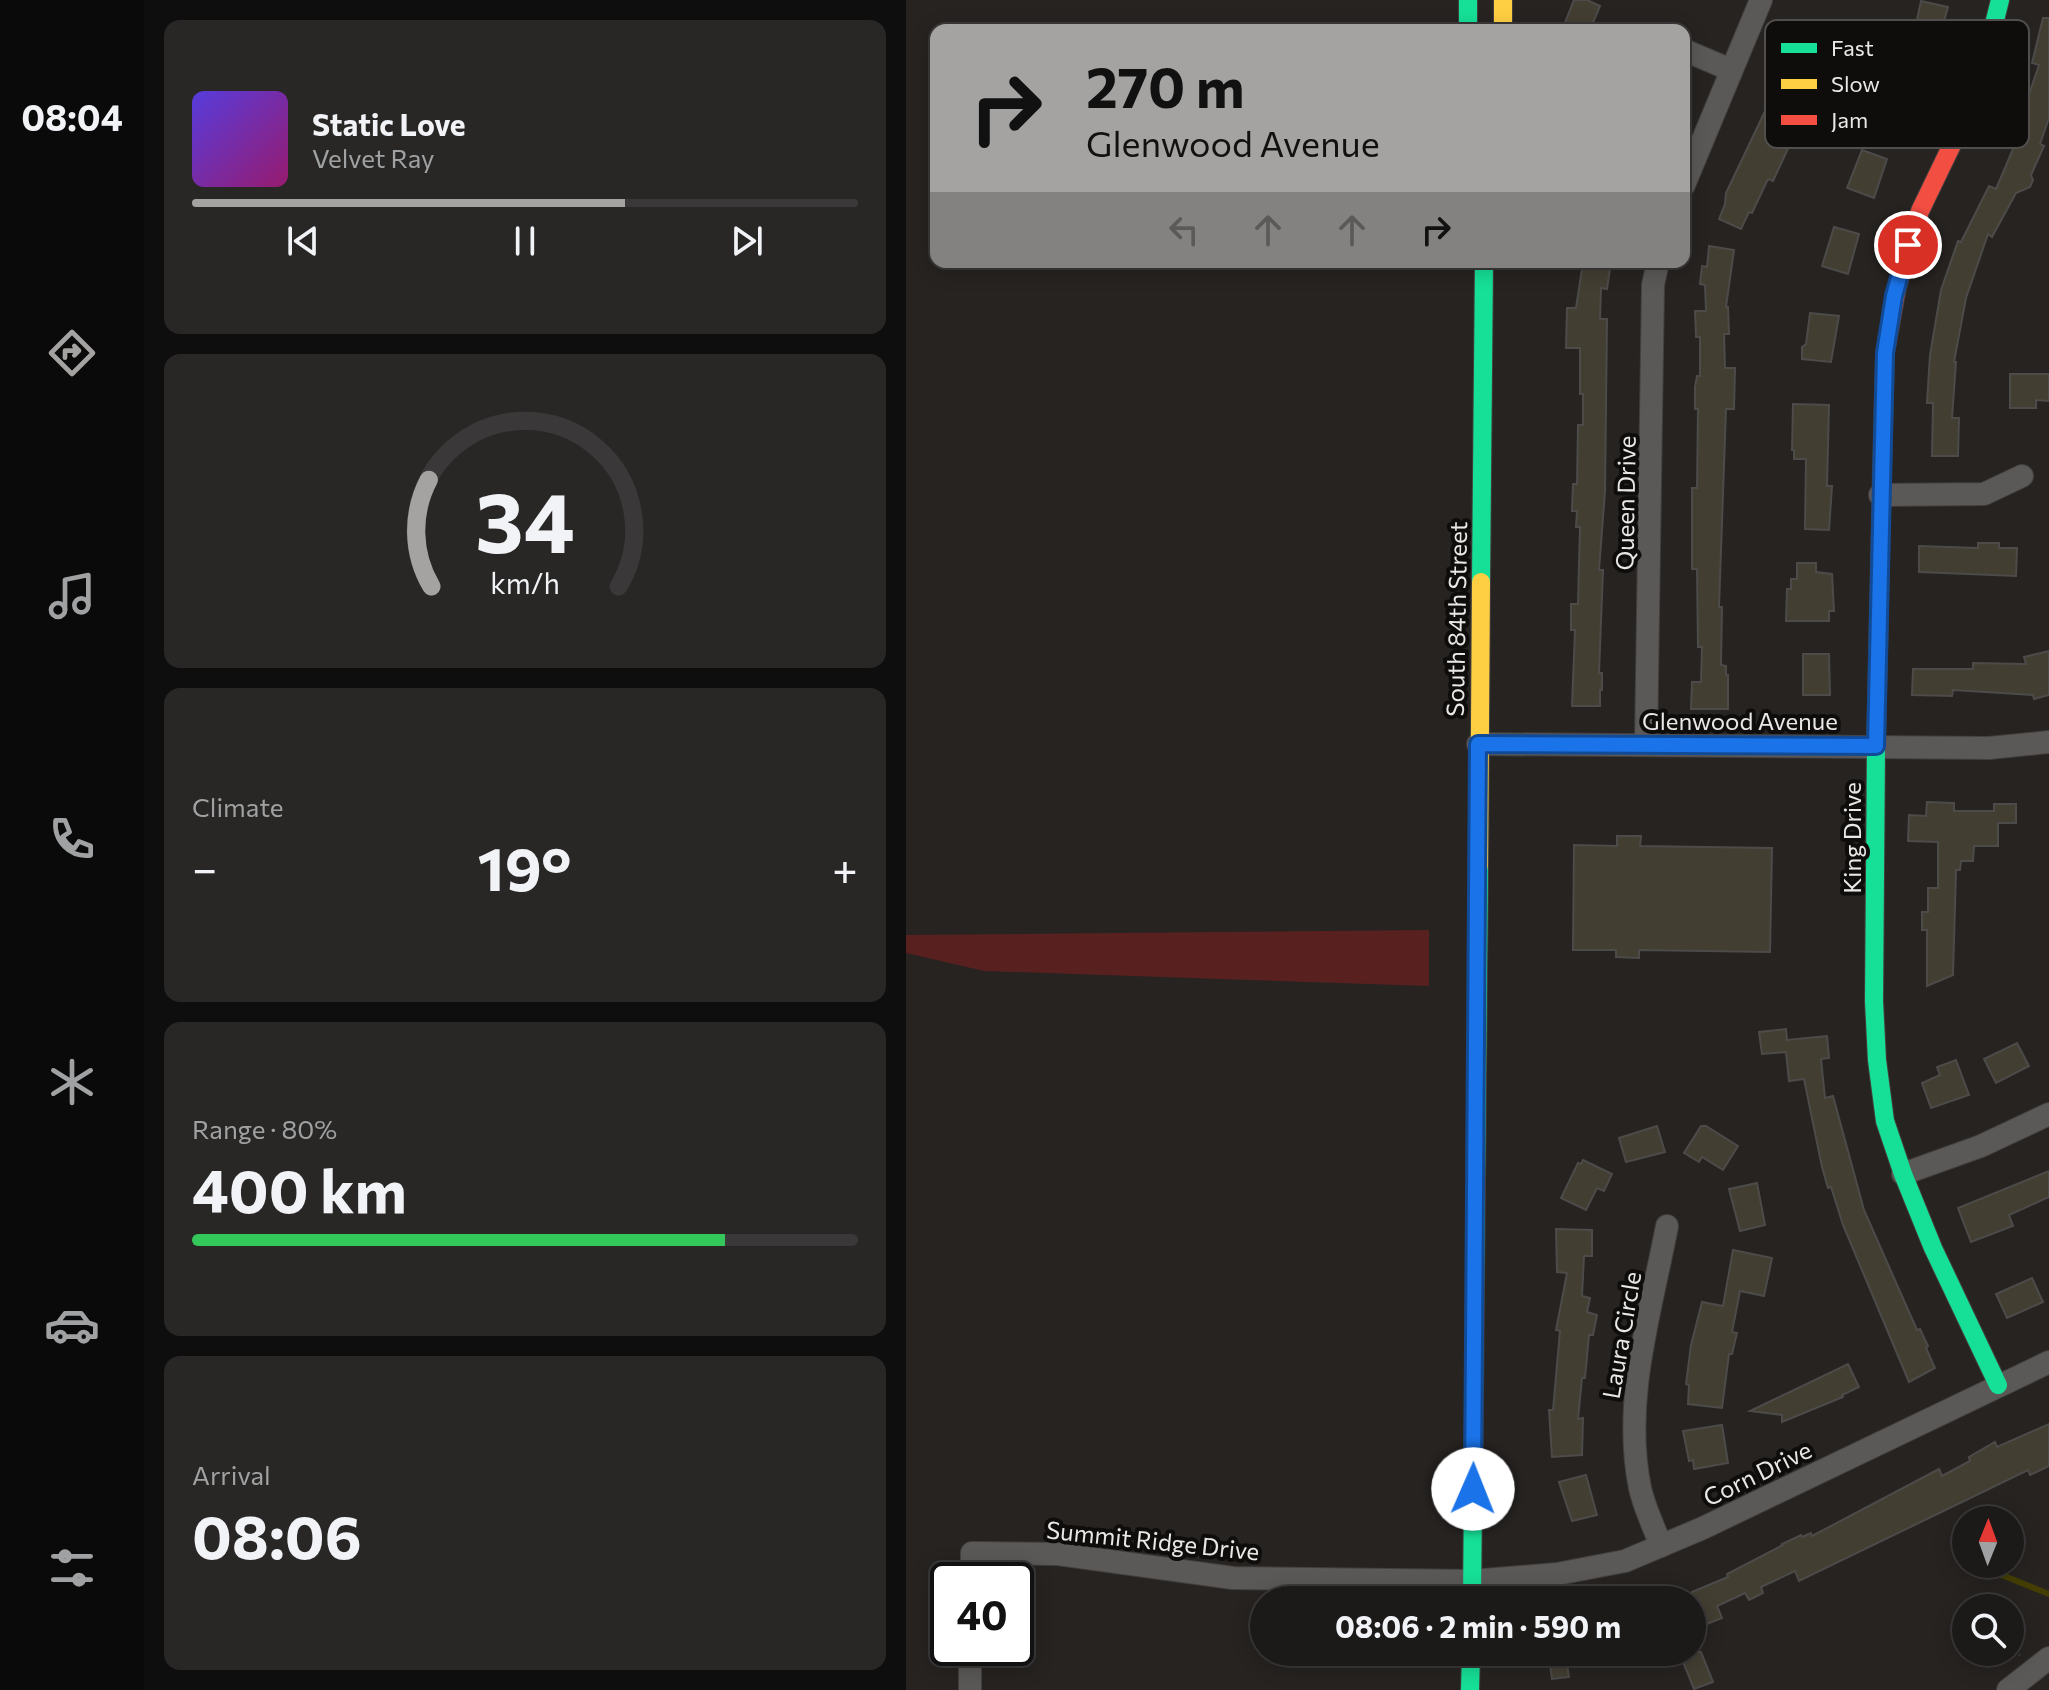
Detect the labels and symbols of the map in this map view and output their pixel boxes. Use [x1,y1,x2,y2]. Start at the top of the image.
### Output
legend [1765,20,2029,148]
text: Fast [1831,34,1874,61]
text: Slow [1831,70,1880,97]
text: Jam [1831,106,1868,133]
pin [1874,211,1942,279]
street label: Queen Drive [1609,435,1641,571]
street label: South 84th Street [1440,521,1472,717]
street label: Glenwood Avenue [1642,706,1838,735]
street label: King Drive [1837,782,1866,894]
street label: Laura Circle [1596,1269,1646,1401]
street label: Corn Drive [1698,1434,1816,1512]
position arrow [1431,1447,1515,1531]
north arrow [1952,1506,2024,1578]
street label: Summit Ridge Drive [1045,1514,1261,1566]
speed limit sign: 40 [930,1562,1034,1666]

